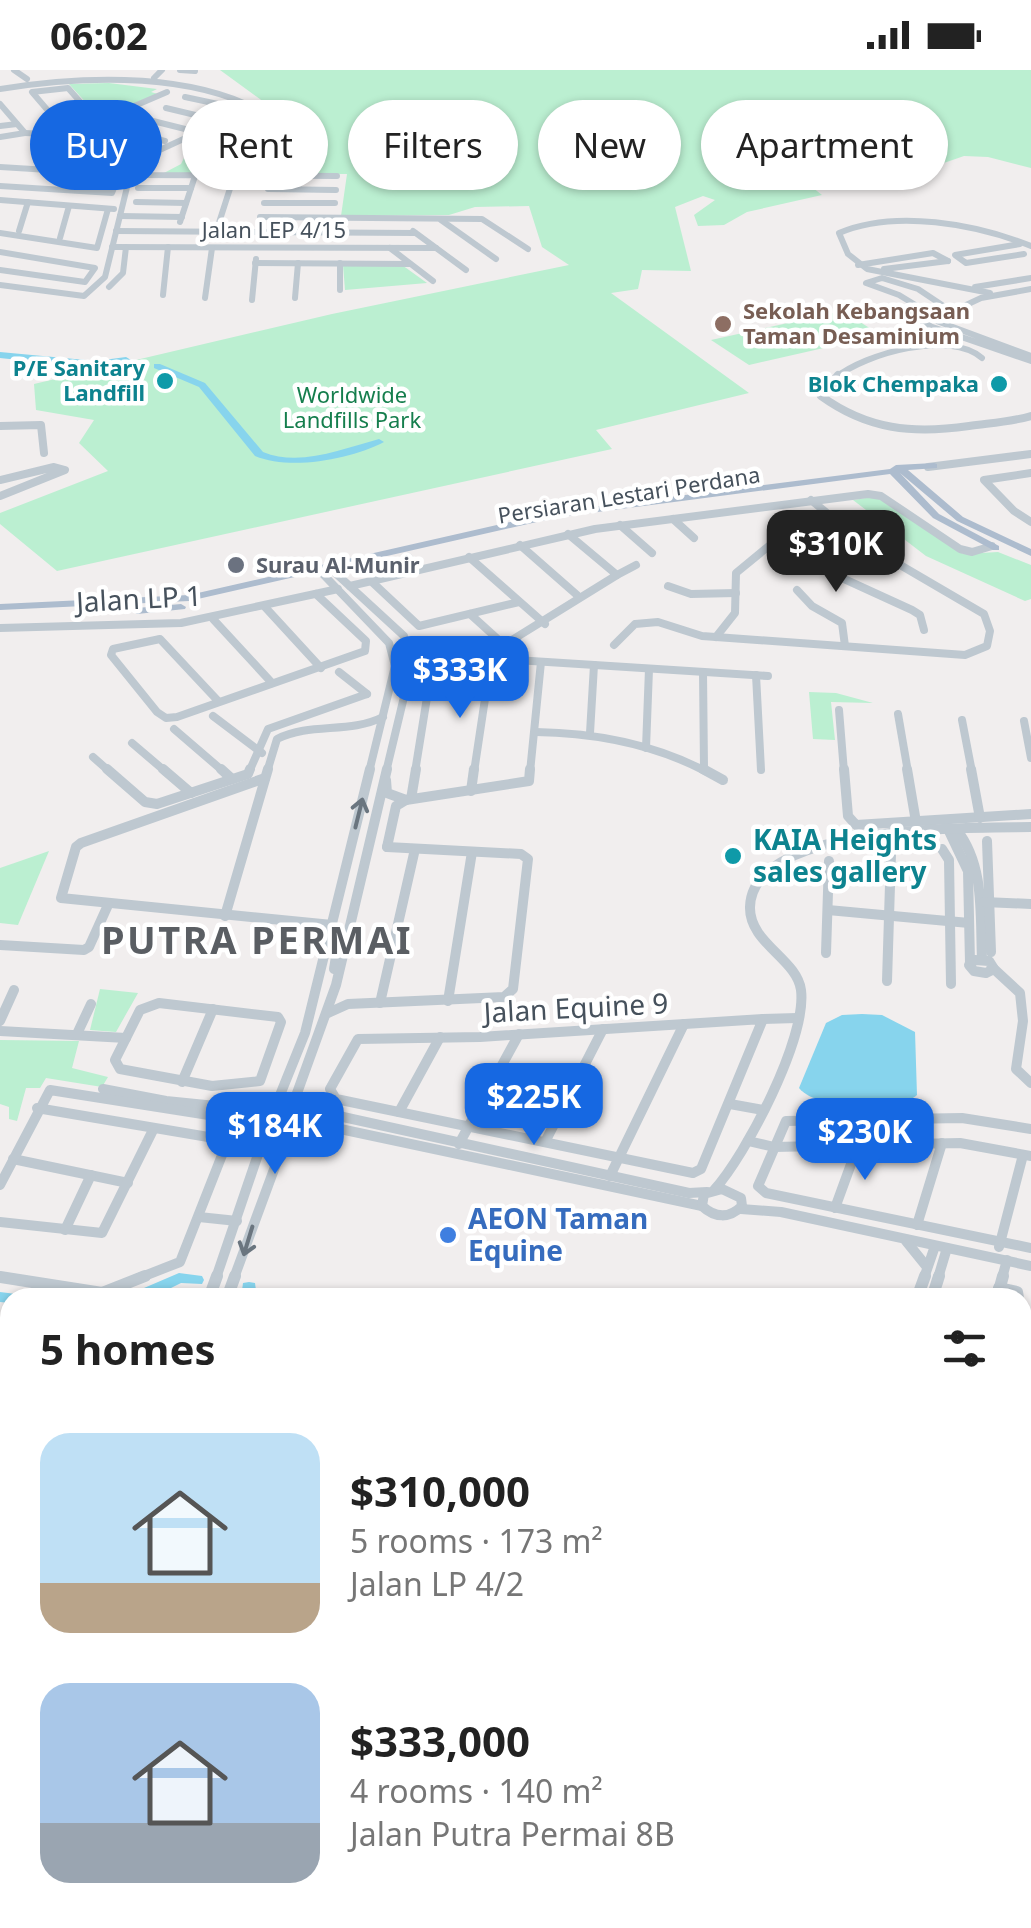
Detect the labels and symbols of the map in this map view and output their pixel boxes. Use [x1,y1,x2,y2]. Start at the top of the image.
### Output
street label: Jalan LEP 4/15 [200,214,346,244]
place label: Sekolah Kebangsaan Taman Desaminium [743,295,970,350]
marker: Sekolah Kebangsaan Taman Desaminium [712,313,734,335]
place label: P/E Sanitary Landfill [13,352,145,407]
place label: Blok Chempaka [808,368,979,398]
marker: P/E Sanitary Landfill [154,370,176,392]
marker: Blok Chempaka [988,373,1010,395]
park label: Worldwide Landfills Park [283,379,421,434]
street label: Persiaran Lestari Perdana [496,458,762,530]
pin: $310K [766,510,906,595]
place label: Surau Al-Munir [256,549,420,579]
marker: Surau Al-Munir [225,554,247,576]
street label: Jalan LP 1 [72,576,203,620]
pin: $333K [390,636,530,721]
one-way arrow [350,797,369,829]
place label: KAIA Heights sales gallery [753,820,937,890]
marker: KAIA Heights sales gallery [722,845,744,867]
district label: PUTRA PERMAI [101,913,413,965]
street label: Jalan Equine 9 [480,983,669,1031]
pin: $225K [464,1063,604,1148]
pin: $184K [205,1092,345,1177]
pin: $230K [795,1098,935,1183]
place label: AEON Taman Equine [468,1199,648,1269]
marker: AEON Taman Equine [437,1224,459,1246]
one-way arrow [238,1225,256,1257]

